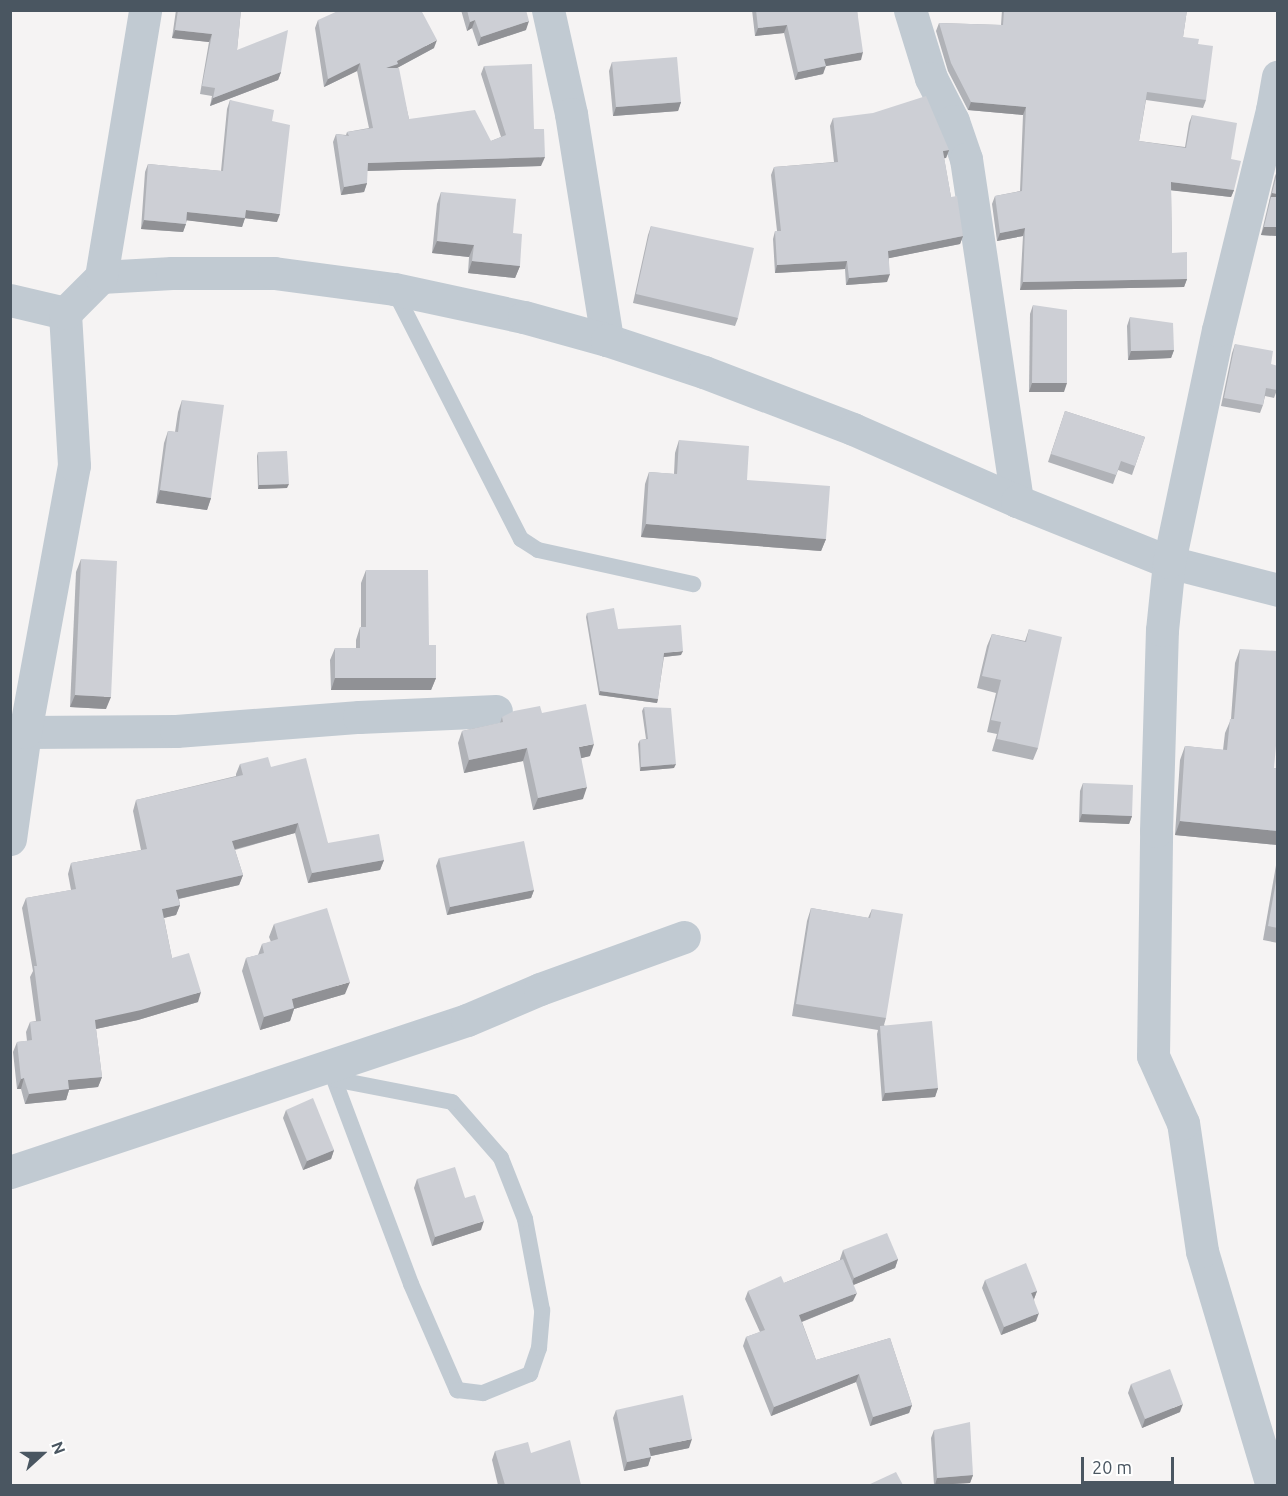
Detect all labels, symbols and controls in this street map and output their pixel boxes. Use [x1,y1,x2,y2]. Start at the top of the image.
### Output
north arrow [12,1424,72,1484]
text: N [48,1439,69,1456]
scale bar [1084,1445,1177,1483]
text: 20 m [1092,1457,1132,1477]

